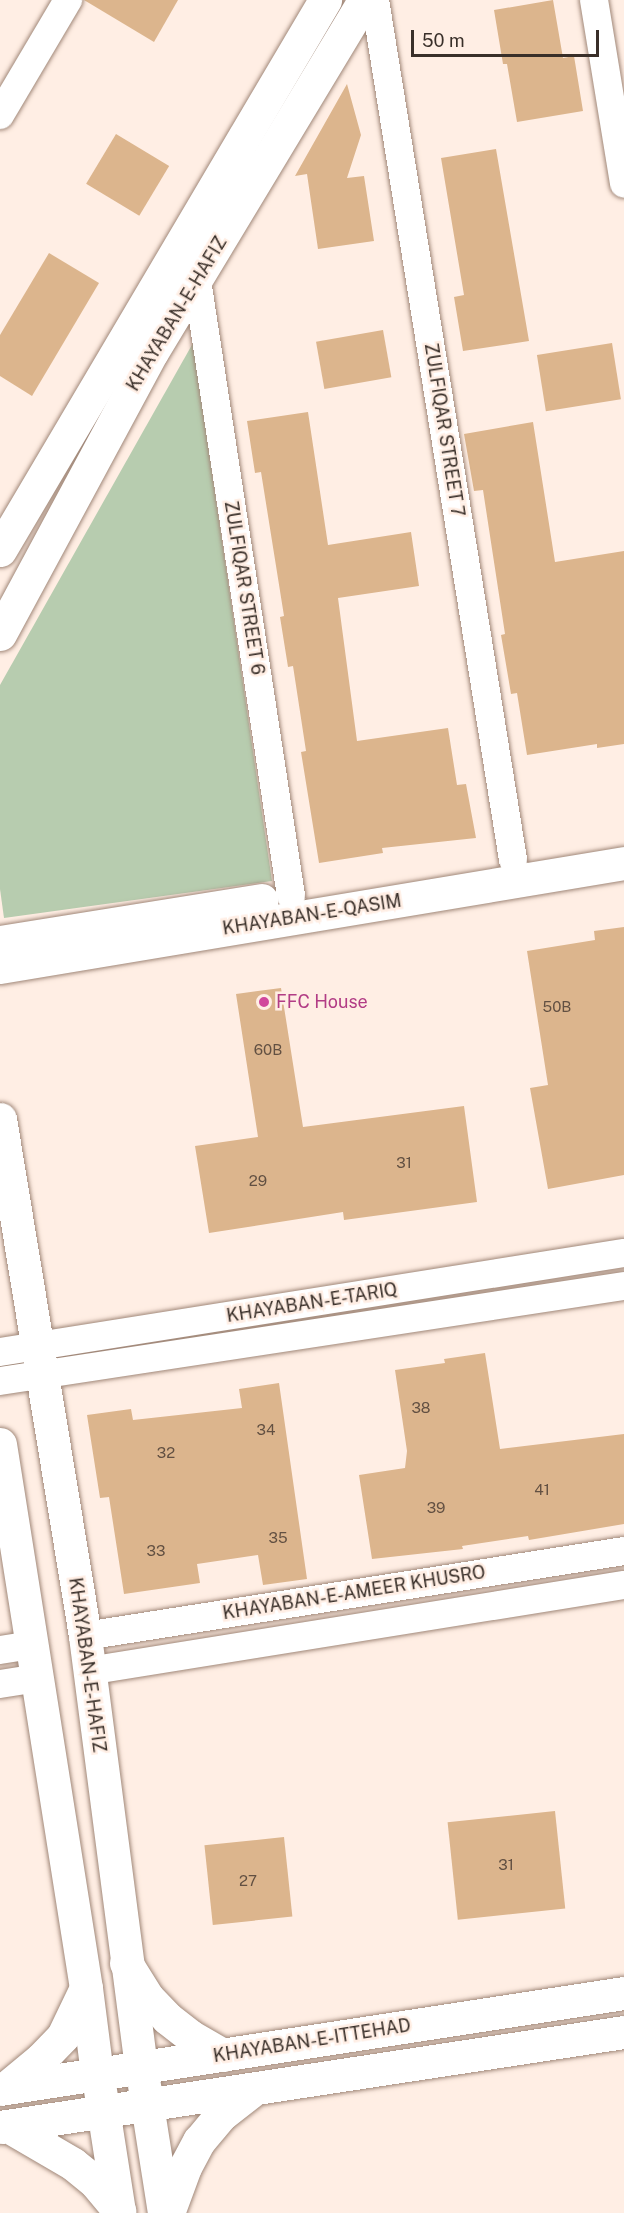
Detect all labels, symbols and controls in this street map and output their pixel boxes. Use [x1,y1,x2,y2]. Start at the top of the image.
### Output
scale bar [414,18,602,56]
text: 50 m [422,30,465,51]
street label: KHAYABAN-E-HAFIZ [122,233,232,395]
street label: ZULFIQAR STREET 7 [420,342,468,518]
street label: ZULFIQAR STREET 6 [220,499,268,677]
street label: KHAYABAN-E-QASIM [221,890,403,940]
place label: FFC House [276,991,368,1013]
marker: FFC House [257,995,271,1009]
house number: 50B [543,998,571,1016]
house number: 60B [254,1041,282,1059]
house number: 31 [396,1154,412,1172]
house number: 29 [249,1172,267,1190]
street label: KHAYABAN-E-TARIQ [225,1279,399,1327]
house number: 38 [411,1399,431,1417]
house number: 34 [257,1421,275,1439]
house number: 32 [157,1444,175,1462]
house number: 41 [534,1481,550,1499]
house number: 39 [427,1499,445,1517]
house number: 35 [268,1529,288,1547]
house number: 33 [147,1542,165,1560]
street label: KHAYABAN-E-AMEER KHUSRO [221,1562,487,1624]
street label: KHAYABAN-E-HAFIZ [64,1576,110,1754]
house number: 31 [498,1856,514,1874]
house number: 27 [239,1872,257,1890]
street label: KHAYABAN-E-ITTEHAD [212,2015,412,2067]

